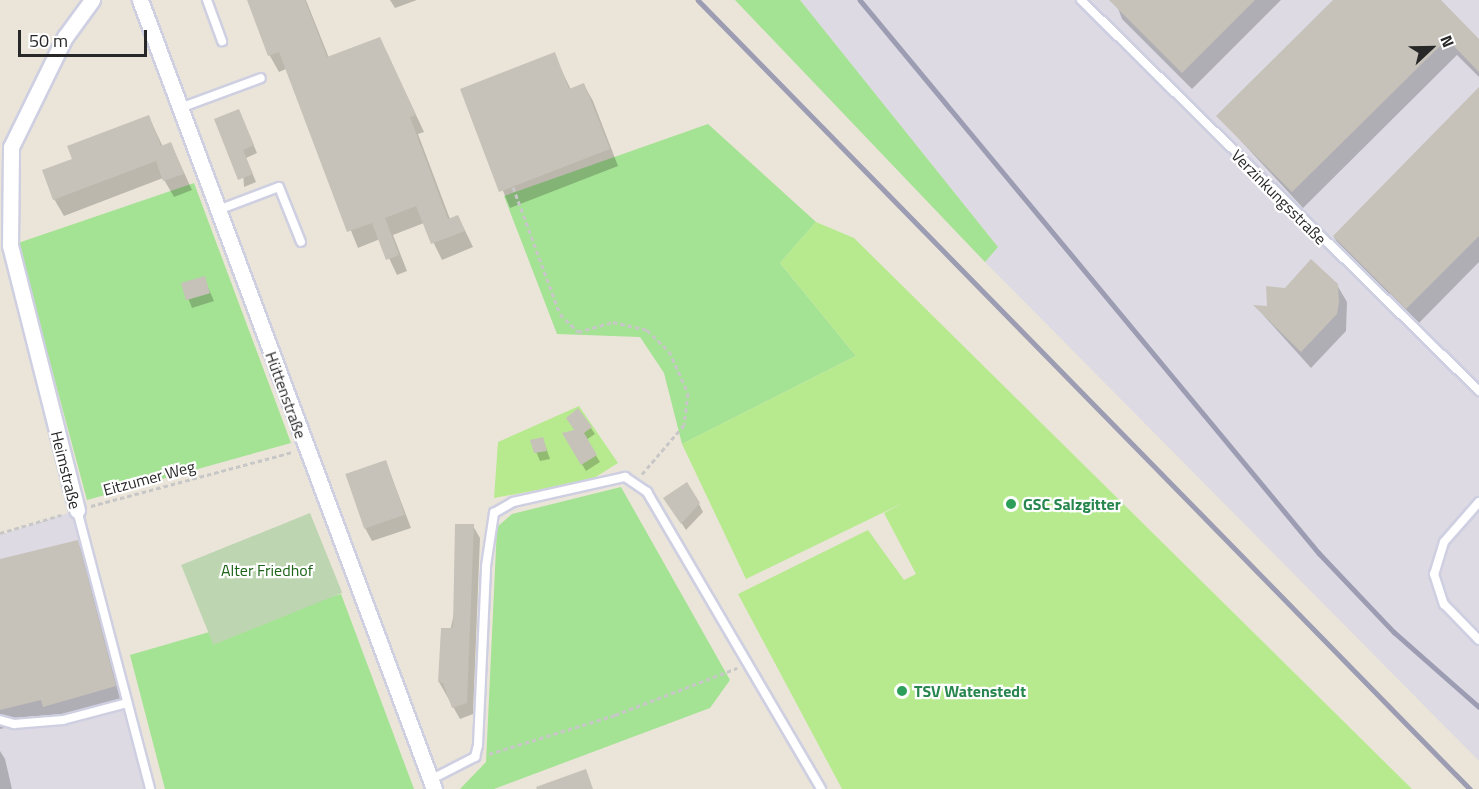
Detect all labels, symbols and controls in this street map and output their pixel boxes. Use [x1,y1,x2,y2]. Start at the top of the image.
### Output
scale bar [21,18,150,56]
north arrow [1401,18,1461,78]
text: 50 m [29,27,68,54]
text: N [1434,32,1461,51]
street label: Verzinkungsstraße [1228,146,1330,248]
street label: Hüttenstraße [261,349,311,441]
street label: Heimstraße [47,429,85,511]
street label: Eitzumer Weg [101,457,197,499]
place label: GSC Salzgitter [1023,494,1121,514]
marker: GSC Salzgitter [1004,497,1018,511]
park label: Alter Friedhof [221,560,313,580]
place label: TSV Watenstedt [914,681,1026,701]
marker: TSV Watenstedt [895,684,909,698]

